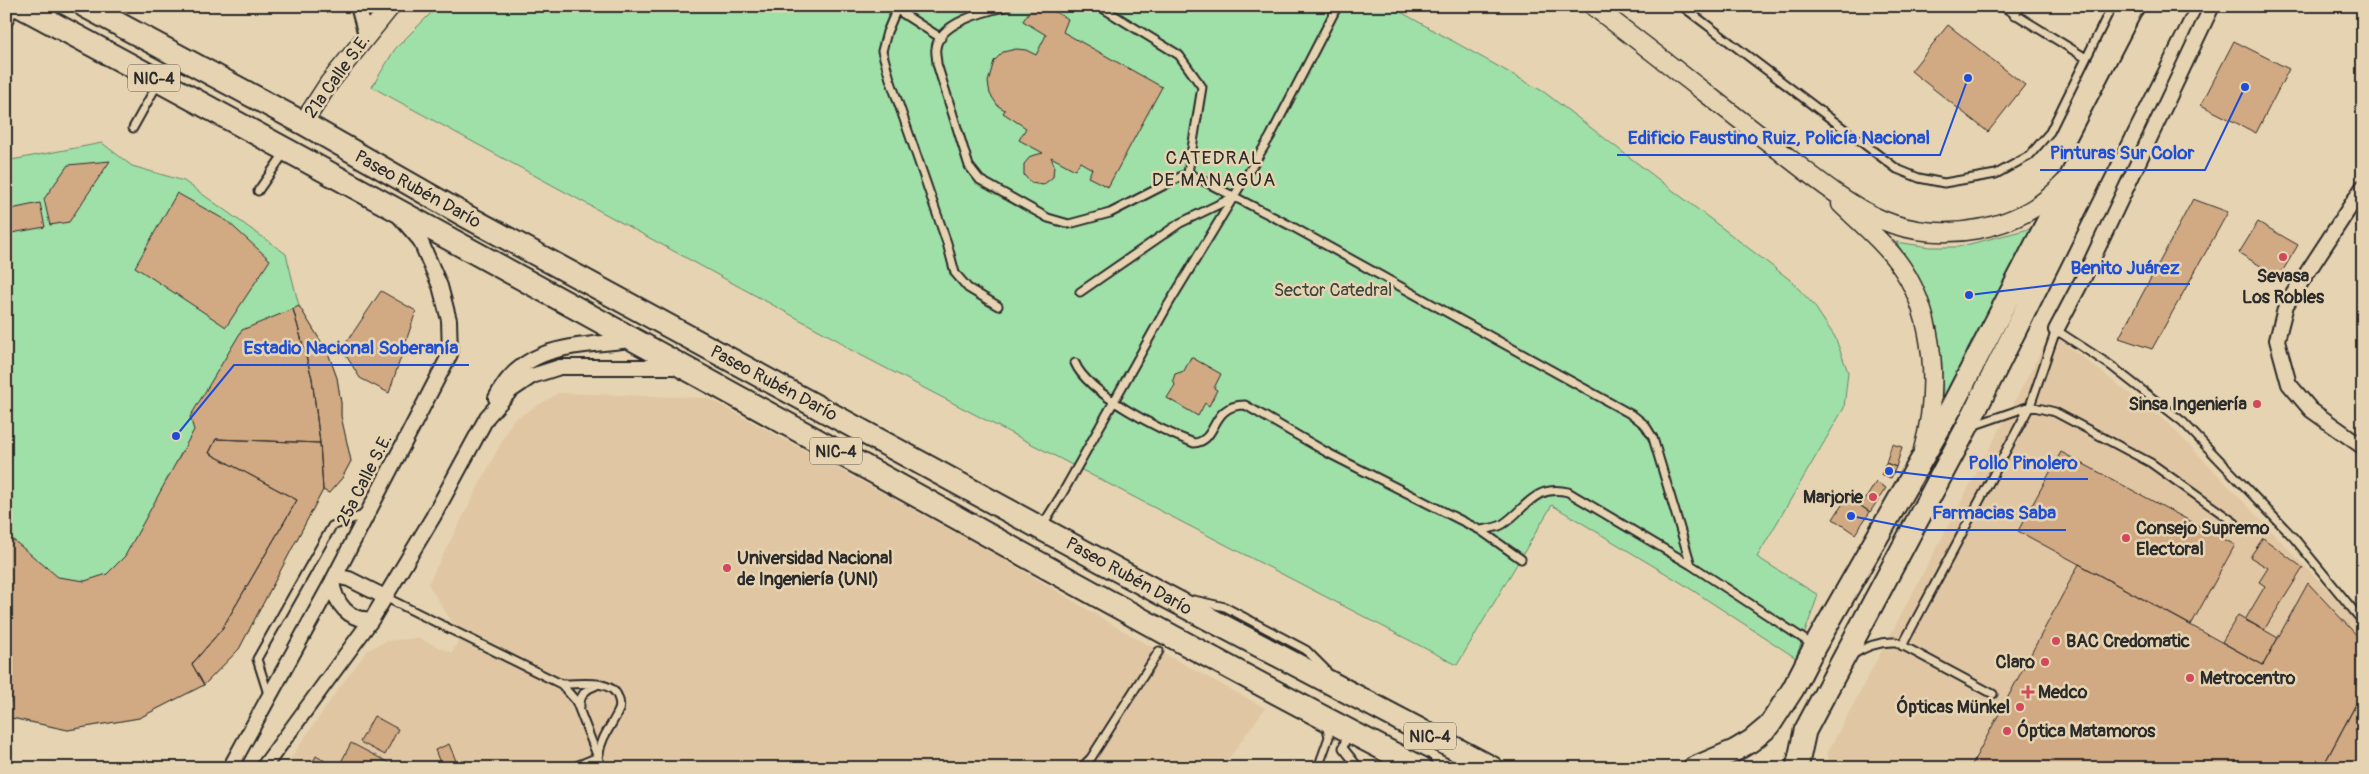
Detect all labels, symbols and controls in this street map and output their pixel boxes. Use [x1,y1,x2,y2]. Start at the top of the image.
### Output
street label: 21a Calle S.E. [299,30,375,123]
road number: NIC-4 [128,64,180,92]
callout: Edificio Faustino Ruiz, Policía Nacional [1617,121,1940,155]
text: Edificio Faustino Ruiz, Policía Nacional [1628,126,1930,150]
callout: Pinturas Sur Color [2040,136,2205,170]
text: Pinturas Sur Color [2050,141,2195,165]
street label: Paseo Rubén Darío [351,145,485,234]
district label: CATEDRAL DE MANAGUA [1152,146,1276,192]
callout: Benito Juárez [2061,250,2190,284]
marker: Sevasa Los Robles [2277,251,2289,263]
text: Benito Juárez [2070,256,2180,280]
place label: Sevasa Los Robles [2242,265,2325,309]
park label: Sector Catedral [1274,279,1392,302]
callout: Estadio Nacional Soberanía [234,331,469,365]
text: Estadio Nacional Soberanía [244,336,459,360]
street label: Paseo Rubén Darío [706,340,842,427]
place label: Sinsa Ingeniería [2128,393,2248,416]
marker: Sinsa Ingeniería [2251,398,2263,410]
street label: 25a Calle S.E. [331,430,398,530]
road number: NIC-4 [810,438,862,464]
callout: Pollo Pinolero [1958,445,2088,479]
text: Pollo Pinolero [1968,451,2079,475]
place label: Marjorie [1803,486,1864,509]
marker: Marjorie [1867,491,1879,503]
callout: Farmacias Saba [1922,496,2066,530]
text: Farmacias Saba [1932,501,2056,525]
place label: Consejo Supremo Electoral [2136,517,2270,561]
street label: Paseo Rubén Darío [1062,532,1196,621]
marker: Consejo Supremo Electoral [2120,532,2132,544]
place label: Universidad Nacional de Ingeniería (UNI) [737,547,893,591]
marker: Universidad Nacional de Ingeniería (UNI) [721,562,733,574]
place label: BAC Credomatic [2066,630,2190,653]
marker: BAC Credomatic [2050,635,2062,647]
place label: Claro [1996,651,2035,674]
marker: Claro [2039,656,2051,668]
place label: Metrocentro [2200,667,2296,690]
marker: Metrocentro [2184,672,2196,684]
place label: Medco [2038,681,2088,704]
marker: Medco [2022,686,2034,698]
place label: Ópticas Münkel [1896,695,2010,719]
marker: Ópticas Münkel [2014,701,2026,713]
place label: Óptica Matamoros [2017,719,2156,743]
road number: NIC-4 [1404,722,1456,749]
marker: Óptica Matamoros [2001,725,2013,737]

